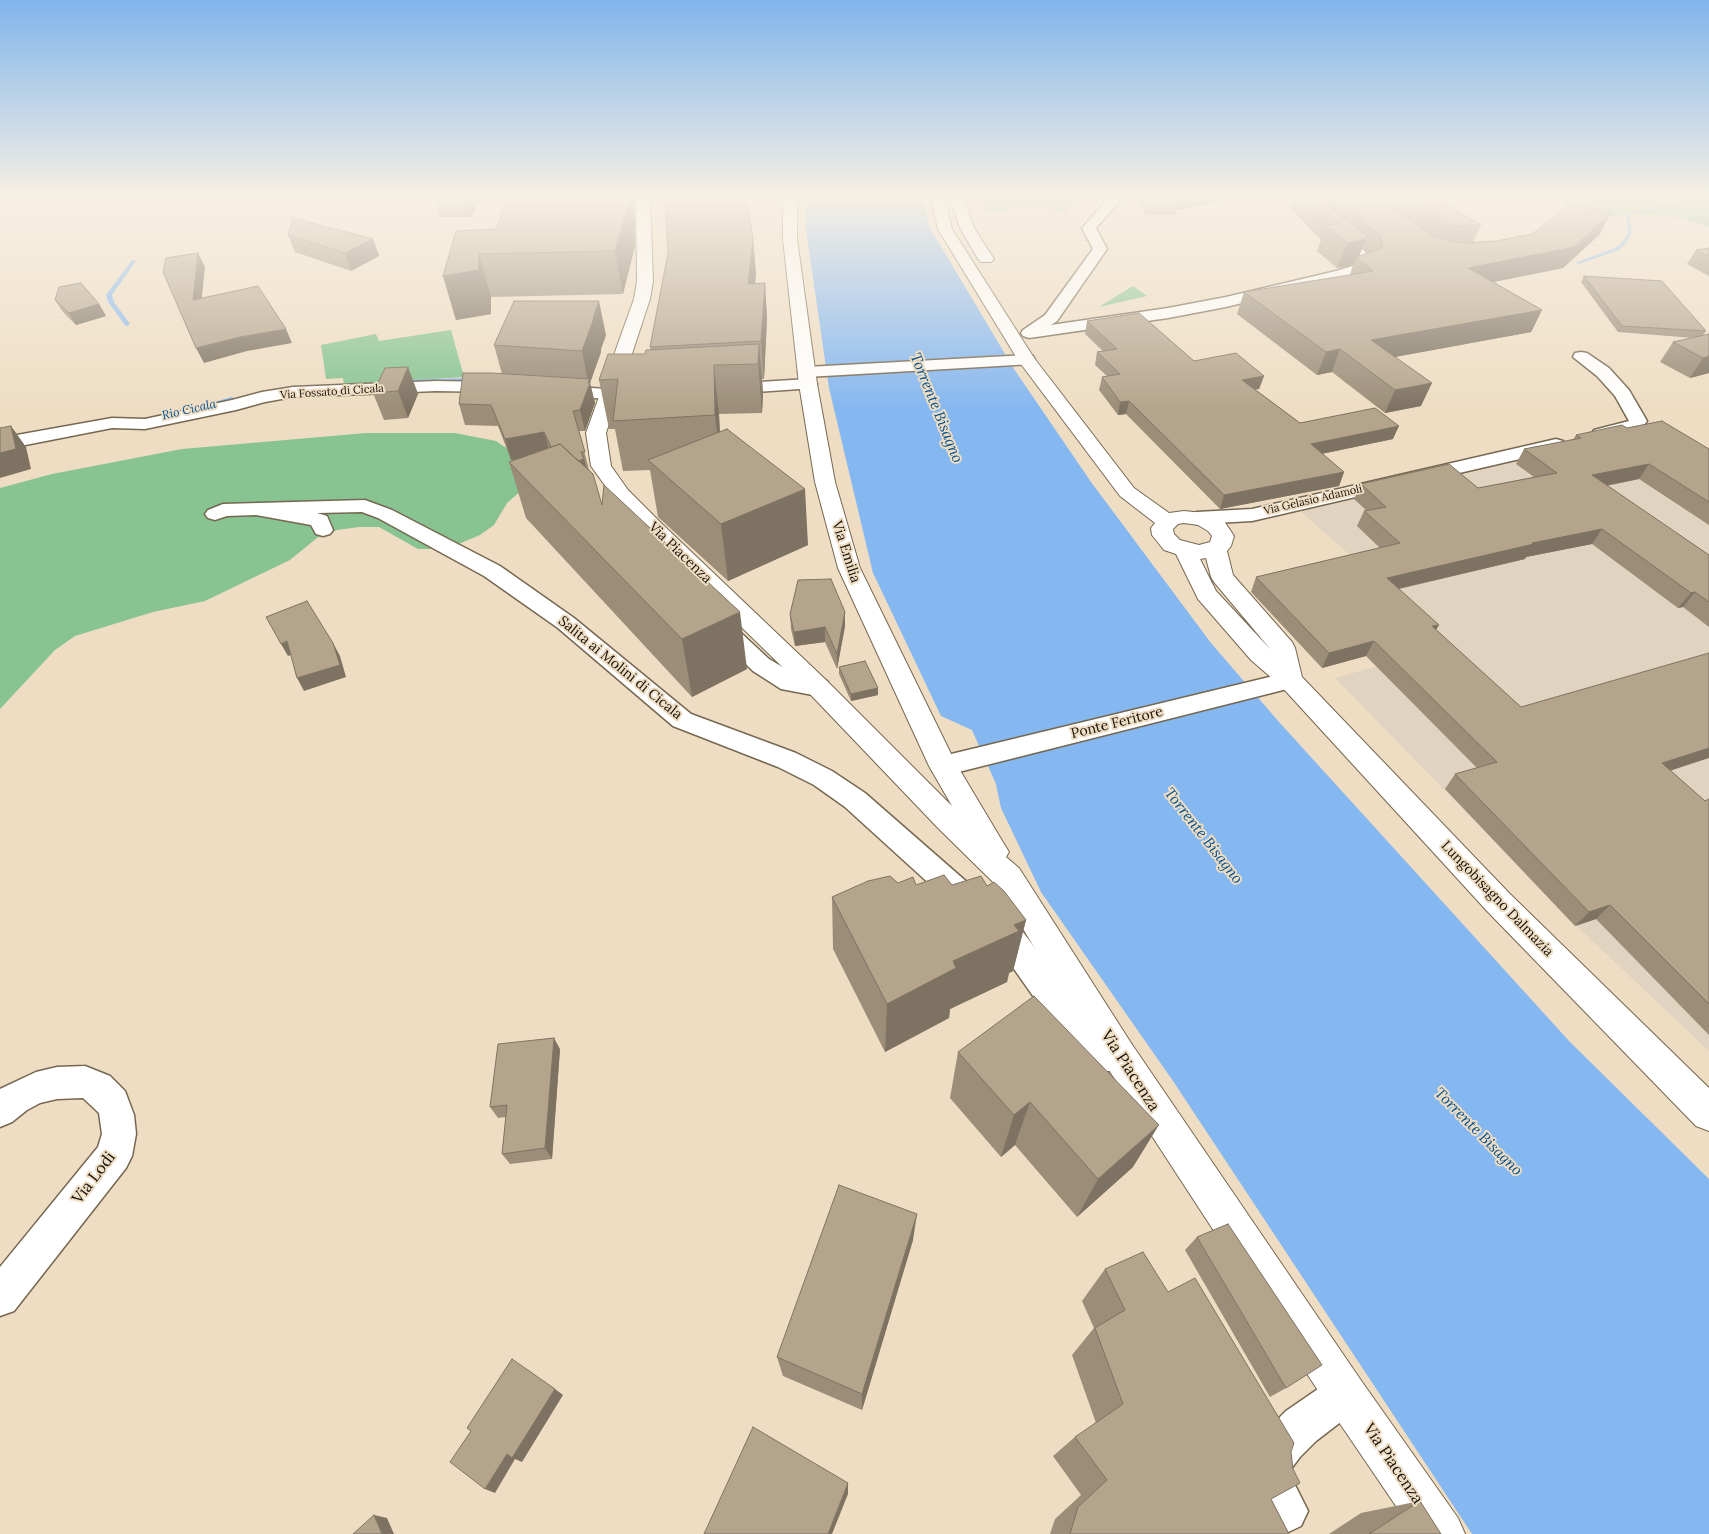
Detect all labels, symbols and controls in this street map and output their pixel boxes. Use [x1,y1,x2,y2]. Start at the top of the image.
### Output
water label: Torrente Bisagno [906,351,966,465]
street label: Via Fossato di Cicala [280,382,384,402]
water label: Rio Cicala [161,397,217,423]
street label: Via Gelasio Adamoli [1262,482,1364,518]
street label: Via Piacenza [645,519,715,587]
street label: Via Emilia [828,519,864,585]
street label: Salita ai Molini di Cicala [555,613,685,723]
street label: Ponte Feritore [1069,703,1165,743]
water label: Torrente Bisagno [1160,785,1246,887]
street label: Lungobisagno Dalmazia [1437,838,1557,960]
street label: Via Piacenza [1097,1027,1163,1115]
water label: Torrente Bisagno [1430,1084,1526,1180]
street label: Via Lodi [68,1148,120,1208]
street label: Via Piacenza [1359,1420,1427,1508]

